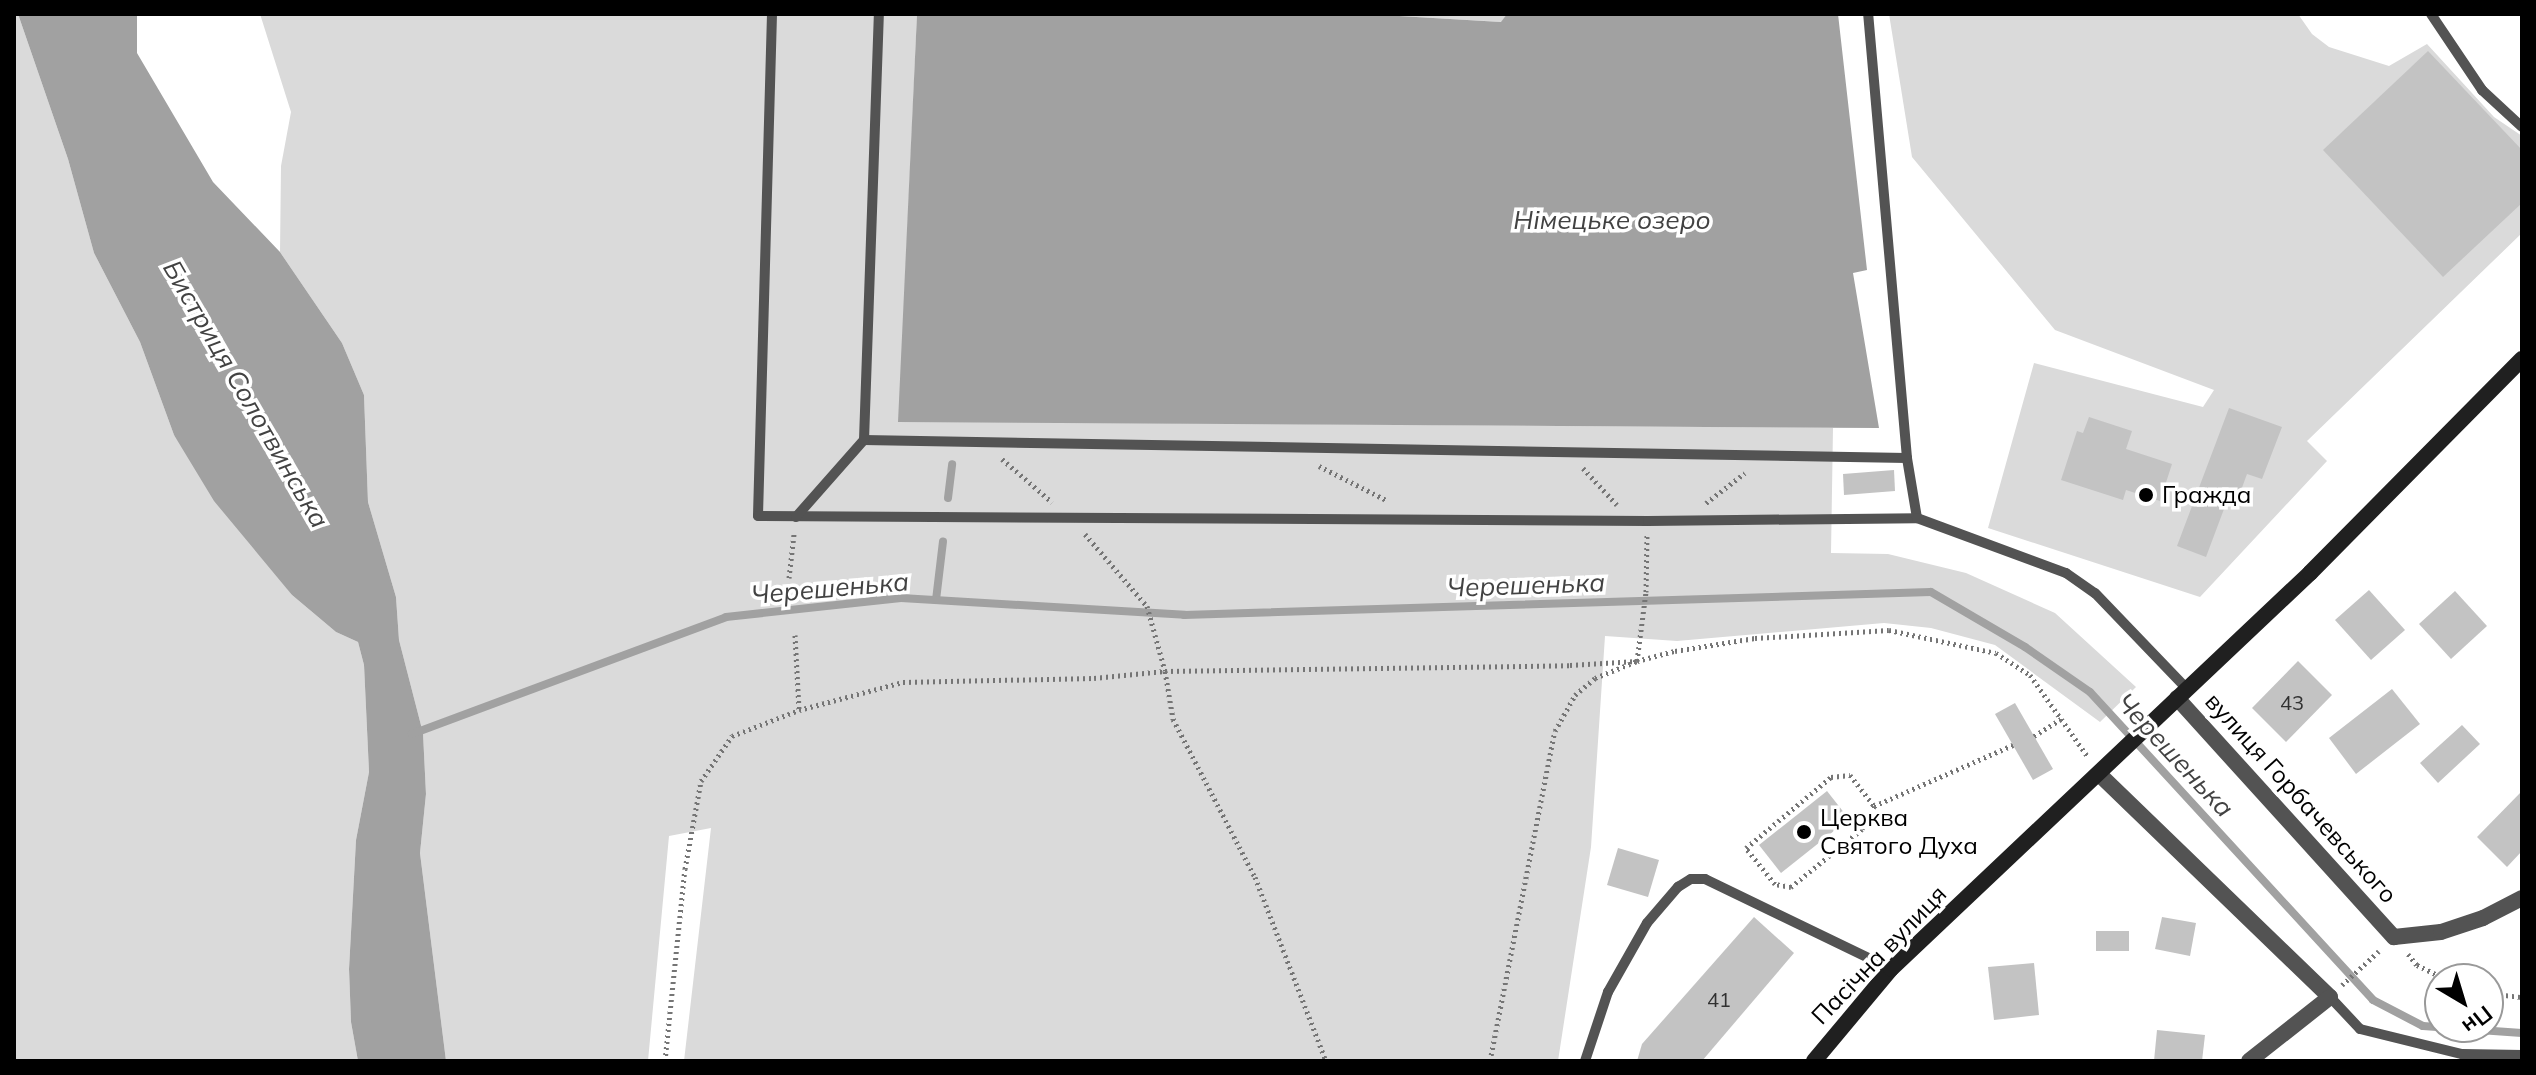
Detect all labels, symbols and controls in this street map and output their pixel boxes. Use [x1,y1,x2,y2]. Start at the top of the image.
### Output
water label: Німецьке озеро [1513,204,1711,236]
water label: Бистриця Солотвинська [157,255,335,533]
place label: Гражда [2162,481,2251,509]
marker: Гражда [2137,486,2155,504]
water label: Черешенька [750,566,910,610]
water label: Черешенька [1447,567,1605,603]
water label: Черешенька [2110,687,2240,823]
street label: вулиця Горбачевського [2199,687,2403,909]
house number: 43 [2280,690,2304,714]
place label: Церква Святого Духа [1820,804,1978,860]
marker: Церква Святого Духа [1795,823,1813,841]
street label: Пасічна вулиця [1806,880,1952,1030]
north arrow [2424,963,2504,1043]
house number: 41 [1707,987,1731,1011]
text: Пн [2457,1000,2498,1041]

